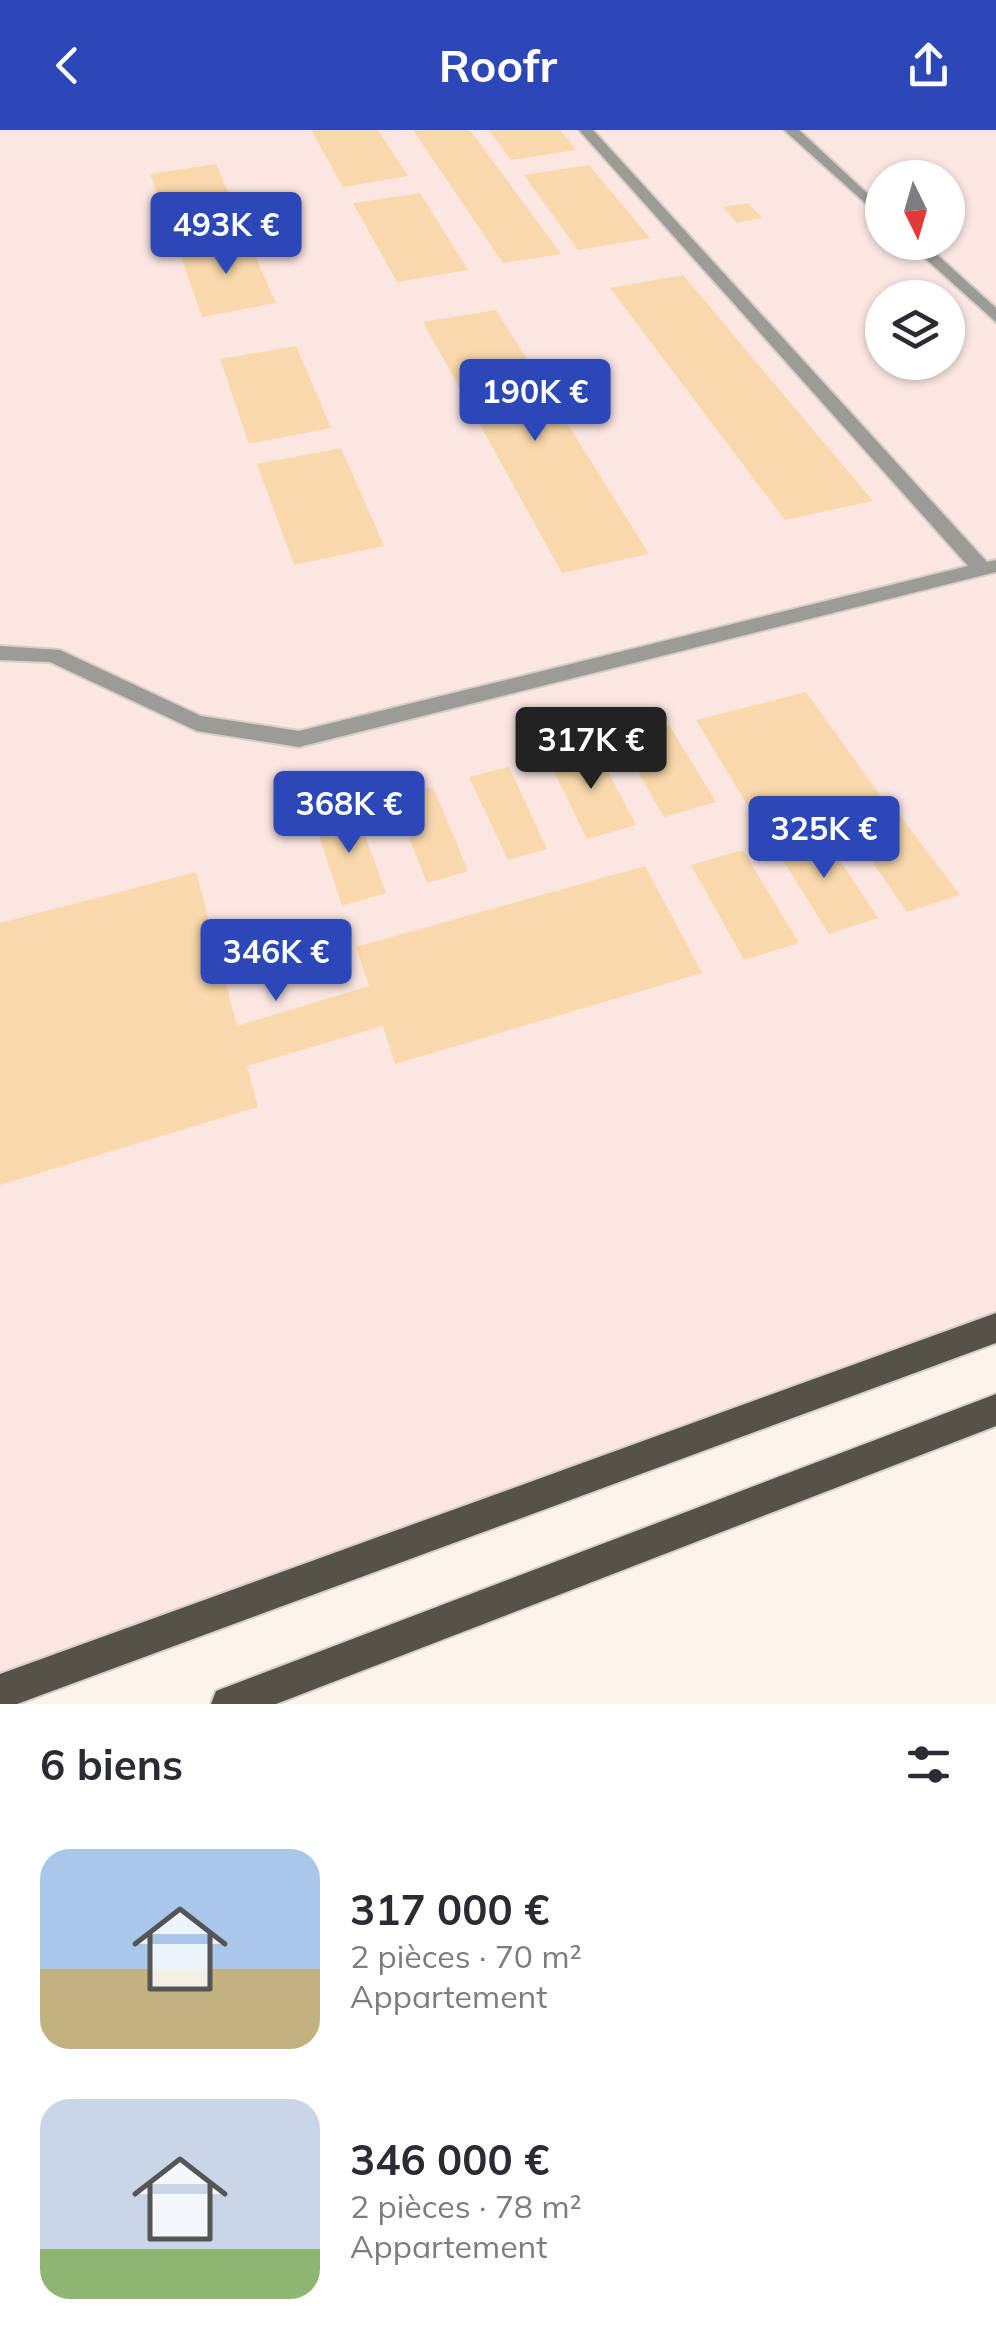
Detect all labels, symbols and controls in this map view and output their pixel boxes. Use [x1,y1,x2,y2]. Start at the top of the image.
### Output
text: Roofr [439,37,557,93]
icon: back [40,38,95,93]
icon: share [901,38,956,93]
north arrow [865,160,965,260]
map controls [865,160,965,380]
pin: 493K € [145,192,307,277]
text: 493K € [173,204,279,244]
button: layers [865,280,965,380]
pin: 190K € [454,359,616,444]
text: 190K € [482,371,588,411]
pin: 317K € [510,707,672,792]
text: 317K € [538,719,644,759]
pin: 368K € [268,771,430,856]
text: 368K € [296,783,402,823]
pin: 325K € [743,796,905,881]
text: 325K € [771,808,877,848]
pin: 346K € [195,919,357,1004]
text: 346K € [223,931,329,971]
icon: filters [901,1737,956,1792]
text: 6 biens [40,1738,183,1791]
text: 317 000 € [350,1883,549,1936]
icon: home [120,1889,240,2009]
text: 2 pièces · 70 m² [350,1936,582,1976]
text: Appartement [350,1976,548,2016]
text: 346 000 € [350,2133,549,2186]
icon: home [120,2139,240,2259]
text: 2 pièces · 78 m² [350,2186,582,2226]
text: Appartement [350,2226,548,2266]

